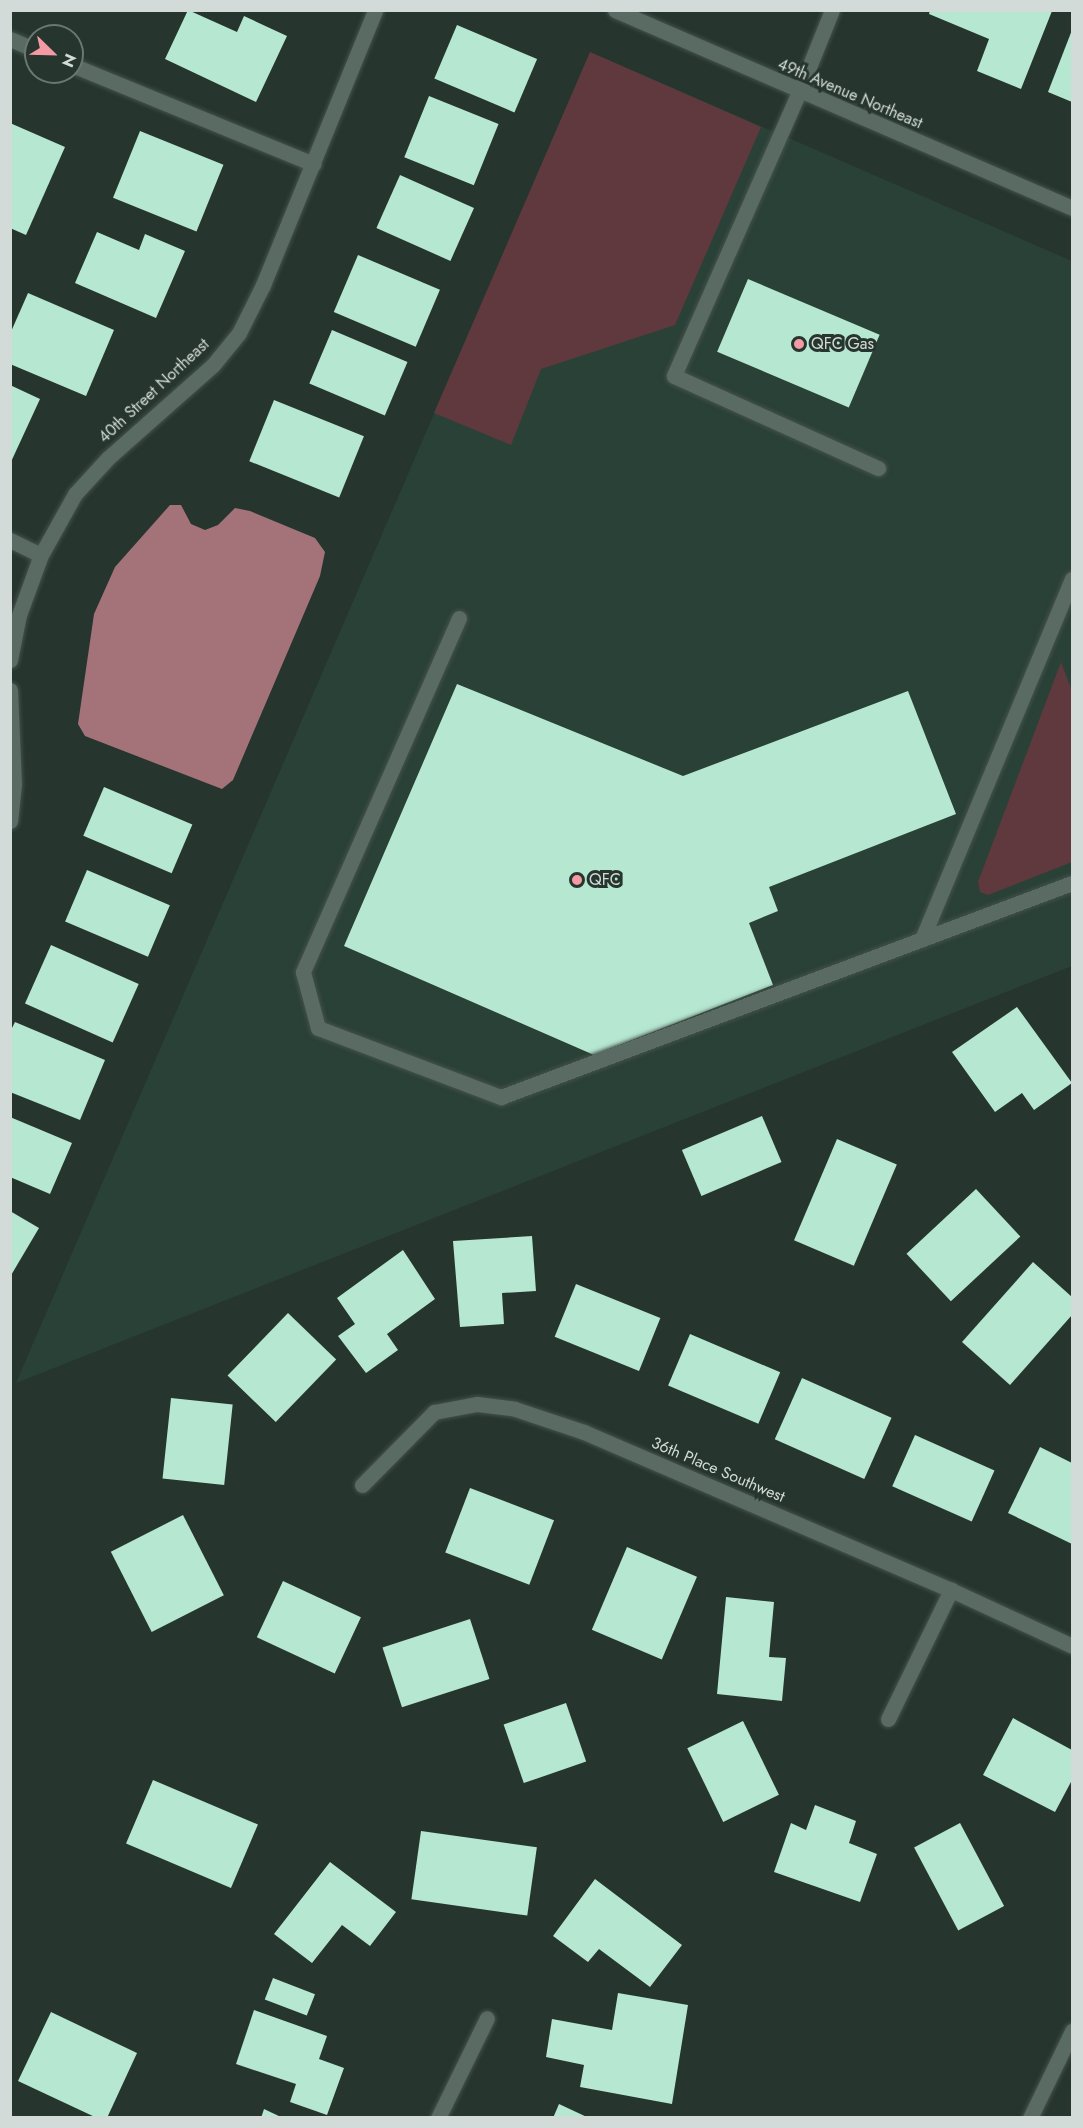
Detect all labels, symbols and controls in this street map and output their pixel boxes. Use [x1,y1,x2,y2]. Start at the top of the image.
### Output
north arrow [24,24,84,84]
text: N [56,50,82,71]
street label: 49th Avenue Northeast [775,55,925,133]
place label: QFC Gas [811,334,874,354]
street label: 40th Street Northeast [95,335,213,447]
marker: QFC Gas [792,337,806,351]
place label: QFC [589,870,621,890]
marker: QFC [570,873,584,887]
street label: 36th Place Southwest [648,1433,788,1507]

